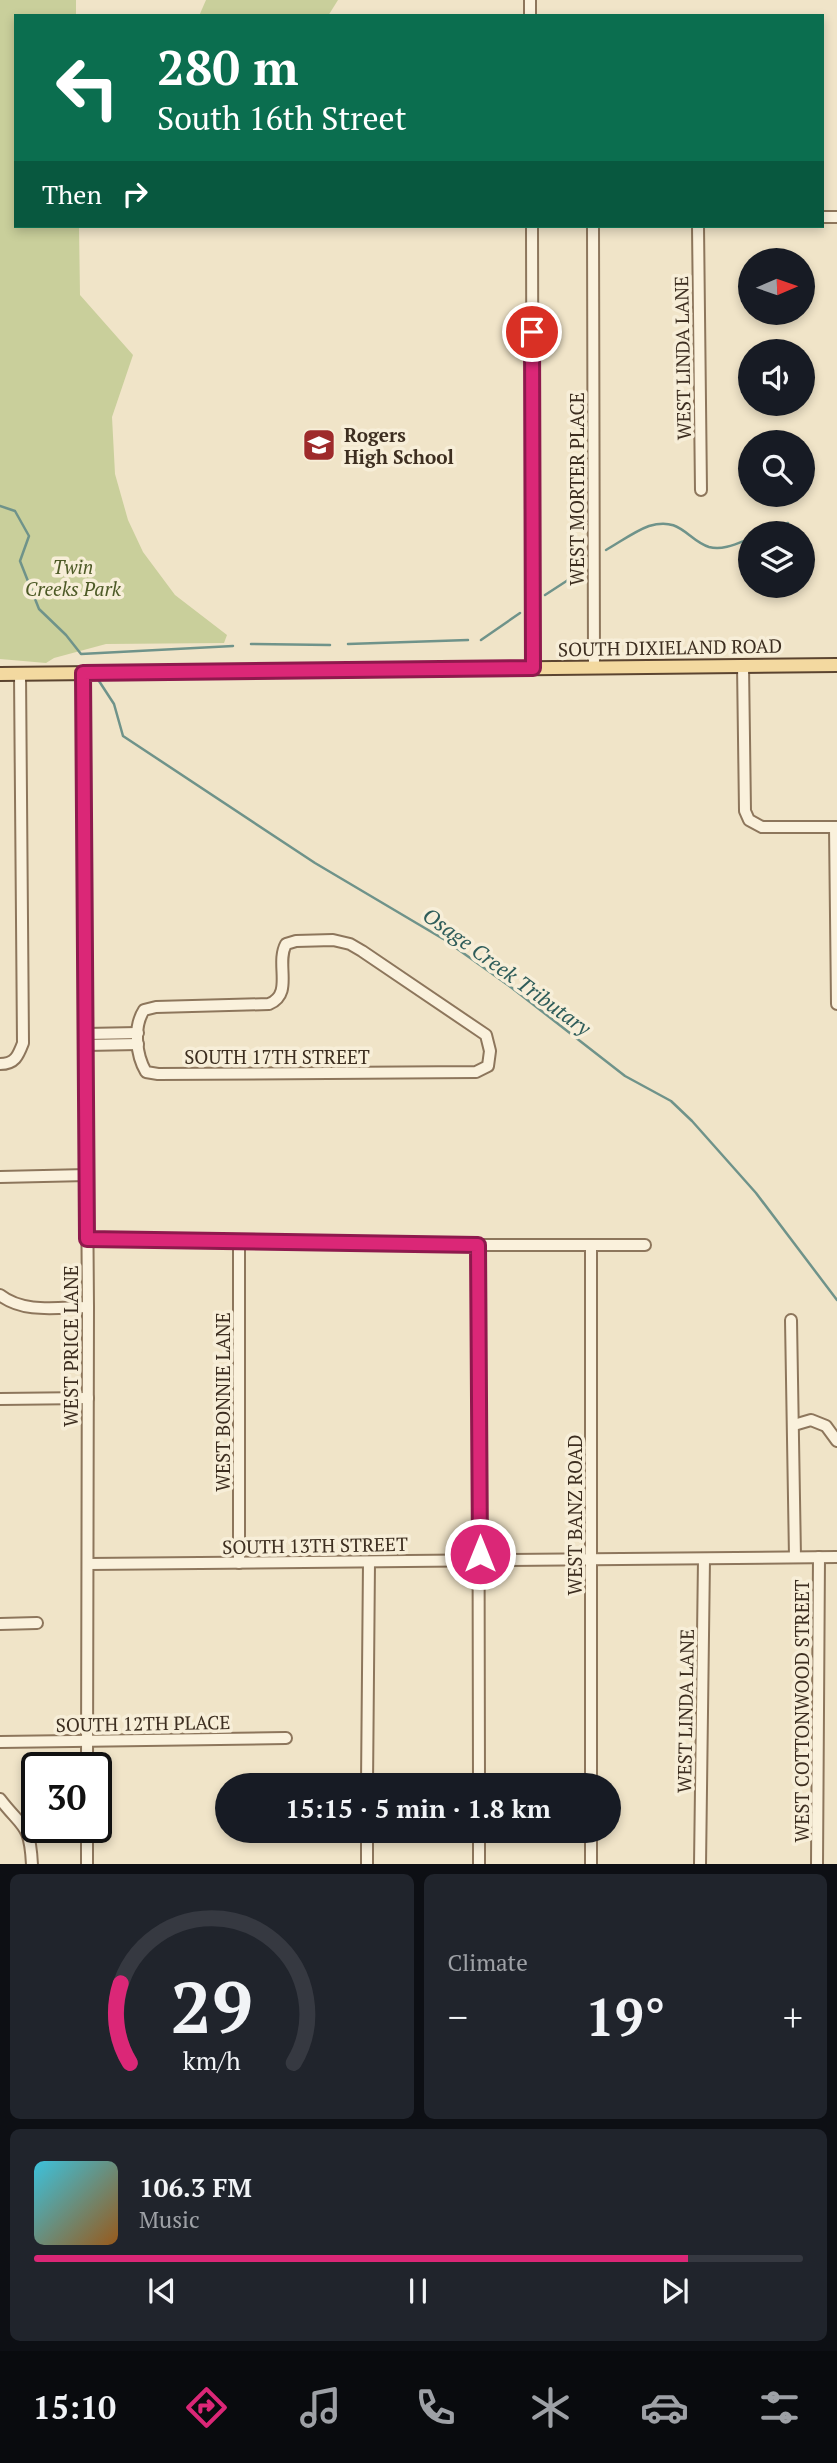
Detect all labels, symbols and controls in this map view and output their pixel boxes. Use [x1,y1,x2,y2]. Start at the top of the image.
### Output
text: 280 m [157,34,299,99]
icon: left [42,42,133,133]
text: South 16th Street [157,97,407,139]
icon: right [116,175,154,213]
text: Then [42,177,102,211]
north arrow [738,248,816,326]
map controls [738,248,815,598]
street label: WEST LINDA LANE [668,276,696,440]
pin [502,302,562,362]
icon: arrive [513,313,551,351]
button: sound [738,339,815,416]
street label: WEST MORTER PLACE [564,392,589,586]
place label: Rogers High School [344,422,454,469]
school or university icon: Rogers High School [300,426,338,464]
button: search [738,430,815,507]
button: layers [738,521,815,598]
park label: Twin Creeks Park [25,554,122,601]
street label: SOUTH DIXIELAND ROAD [558,633,782,661]
water label: Osage Creek Tributary [417,901,597,1042]
street label: SOUTH 17TH STREET [184,1044,370,1069]
street label: WEST PRICE LANE [58,1265,83,1427]
street label: WEST BONNIE LANE [210,1312,235,1492]
street label: WEST BANZ ROAD [562,1434,587,1596]
position arrow [443,1517,517,1591]
street label: SOUTH 13TH STREET [222,1531,408,1559]
street label: WEST COTTONWOOD STREET [789,1579,814,1843]
street label: WEST LINDA LANE [671,1629,699,1793]
street label: SOUTH 12TH PLACE [55,1709,231,1737]
speed limit sign: 30 [21,1752,112,1843]
text: 15:15 · 5 min · 1.8 km [285,1791,551,1825]
text: Climate [448,1947,528,1978]
text: 29 [171,1957,253,2054]
text: 19° [585,1982,665,2051]
text: − [448,1992,468,2042]
text: + [783,1992,803,2042]
text: km/h [183,2043,241,2076]
text: 106.3 FM [139,2170,252,2204]
text: Music [139,2204,200,2235]
icon: previous [143,2272,181,2310]
icon: pause [399,2272,437,2310]
icon: next [656,2272,694,2310]
icon: directions [182,2383,231,2432]
icon: music [296,2383,345,2432]
icon: phone [411,2383,460,2432]
icon: climate [526,2383,575,2432]
icon: car [640,2383,689,2432]
icon: filters [755,2383,804,2432]
text: 15:10 [33,2386,116,2428]

